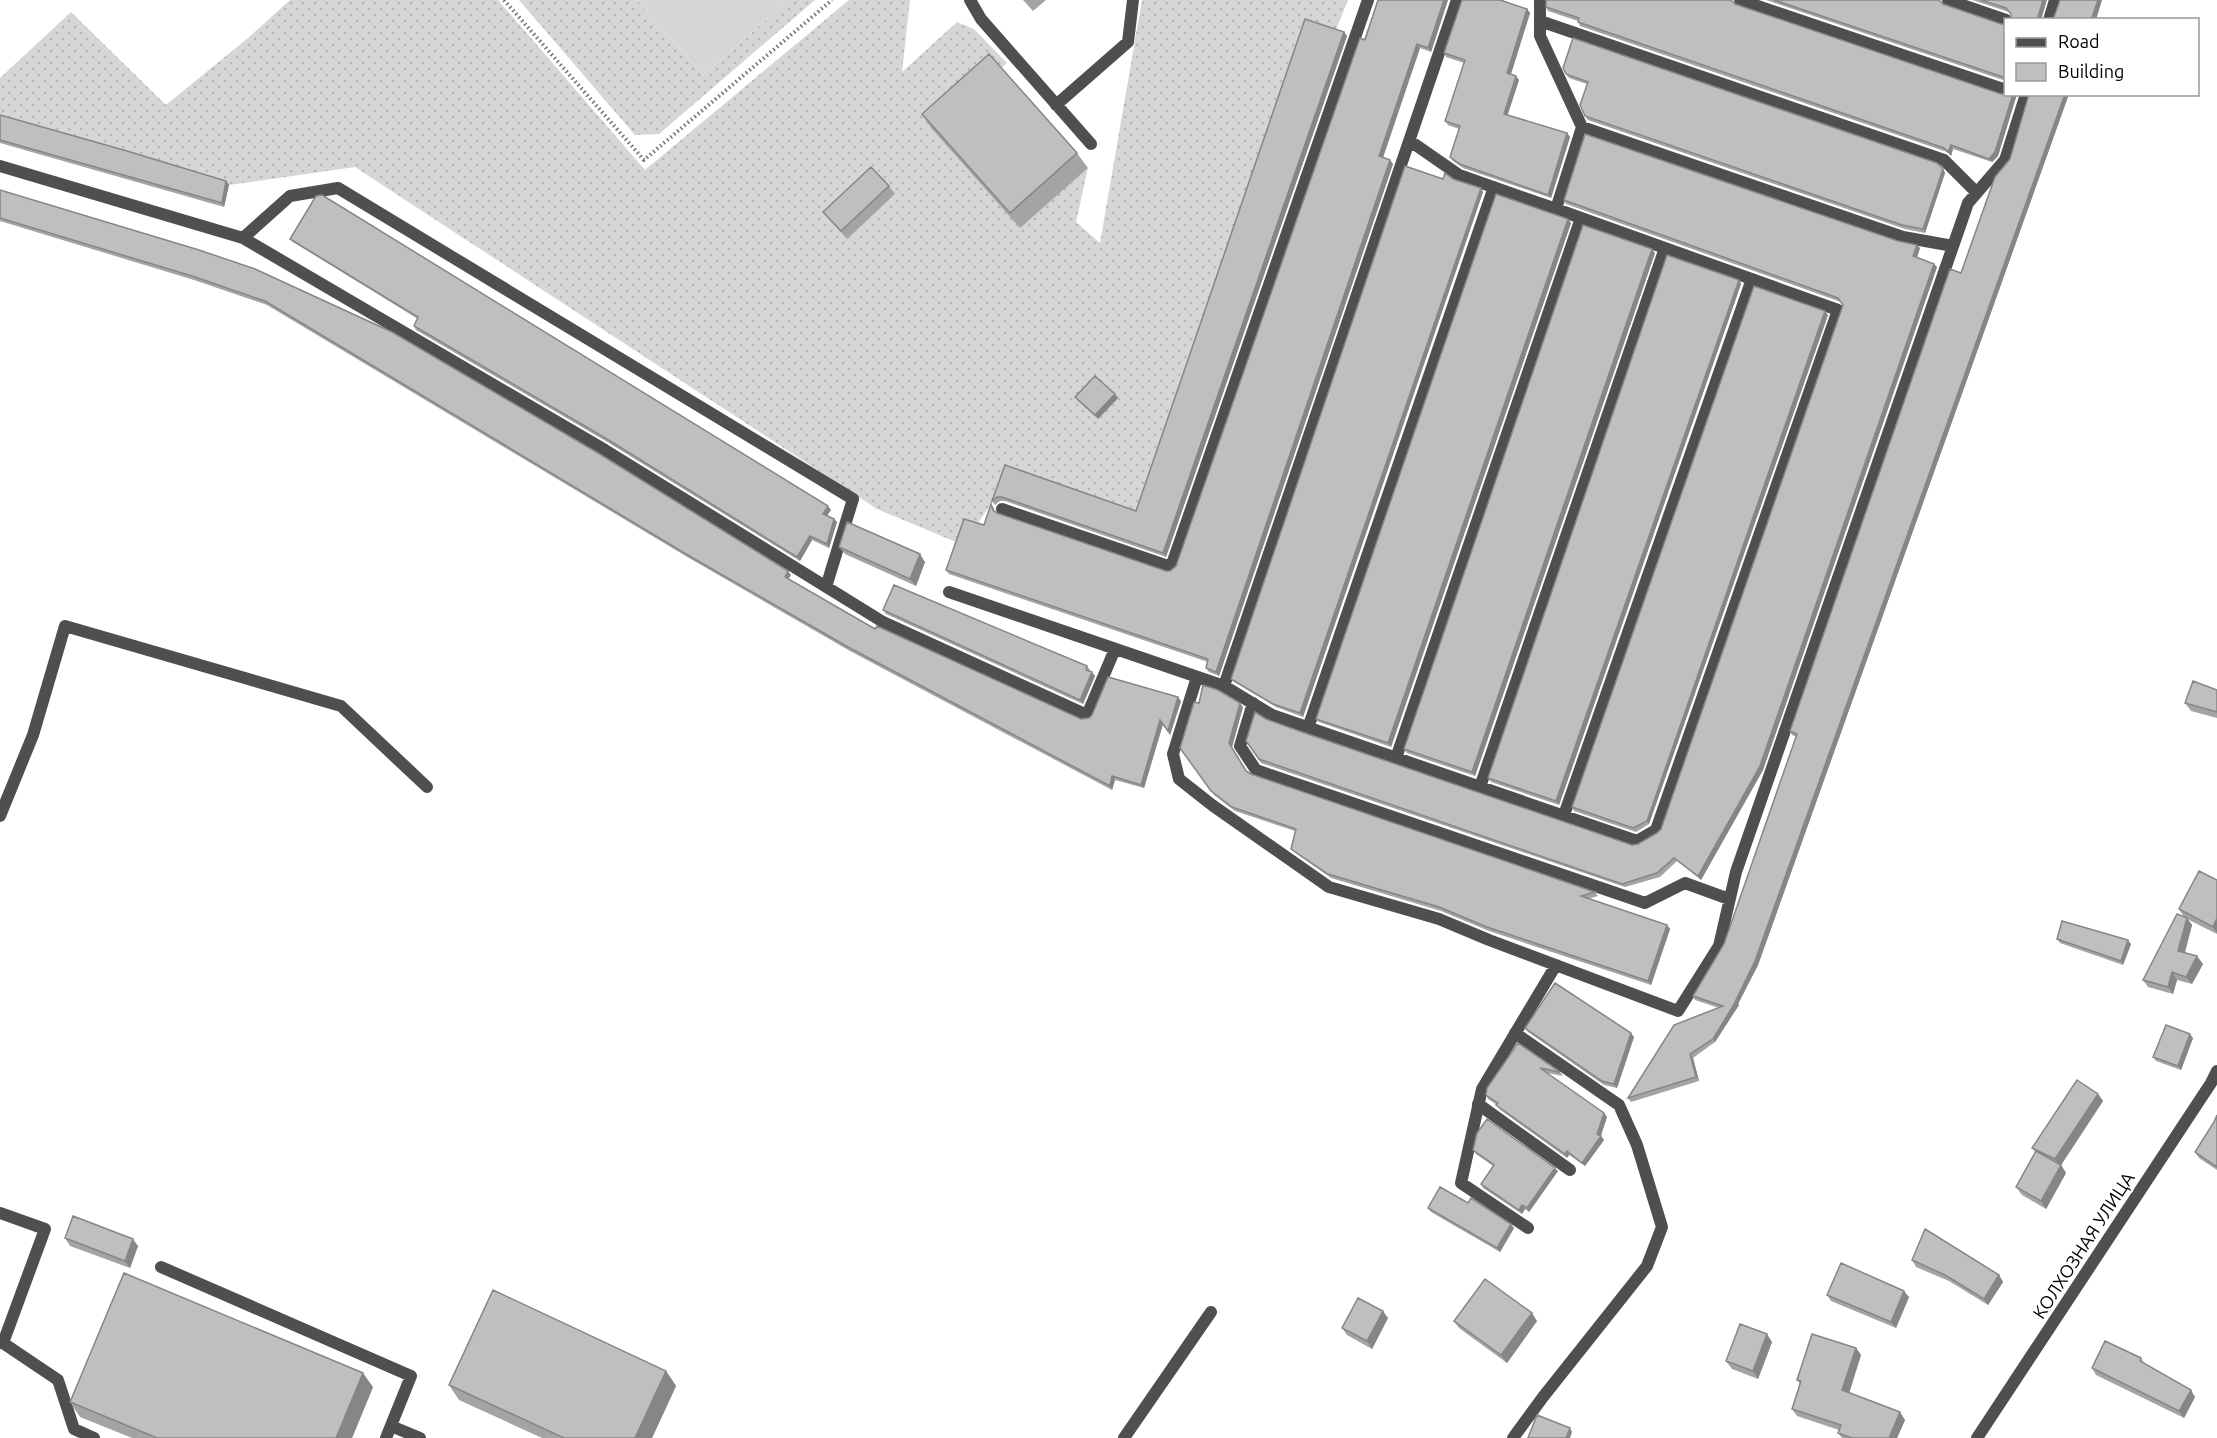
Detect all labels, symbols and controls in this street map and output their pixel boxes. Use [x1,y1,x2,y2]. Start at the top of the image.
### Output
legend [2004,18,2199,96]
text: Road [2058,31,2100,51]
text: Building [2058,61,2124,81]
street label: КОЛХОЗНАЯ УЛИЦА [2028,1168,2138,1322]

